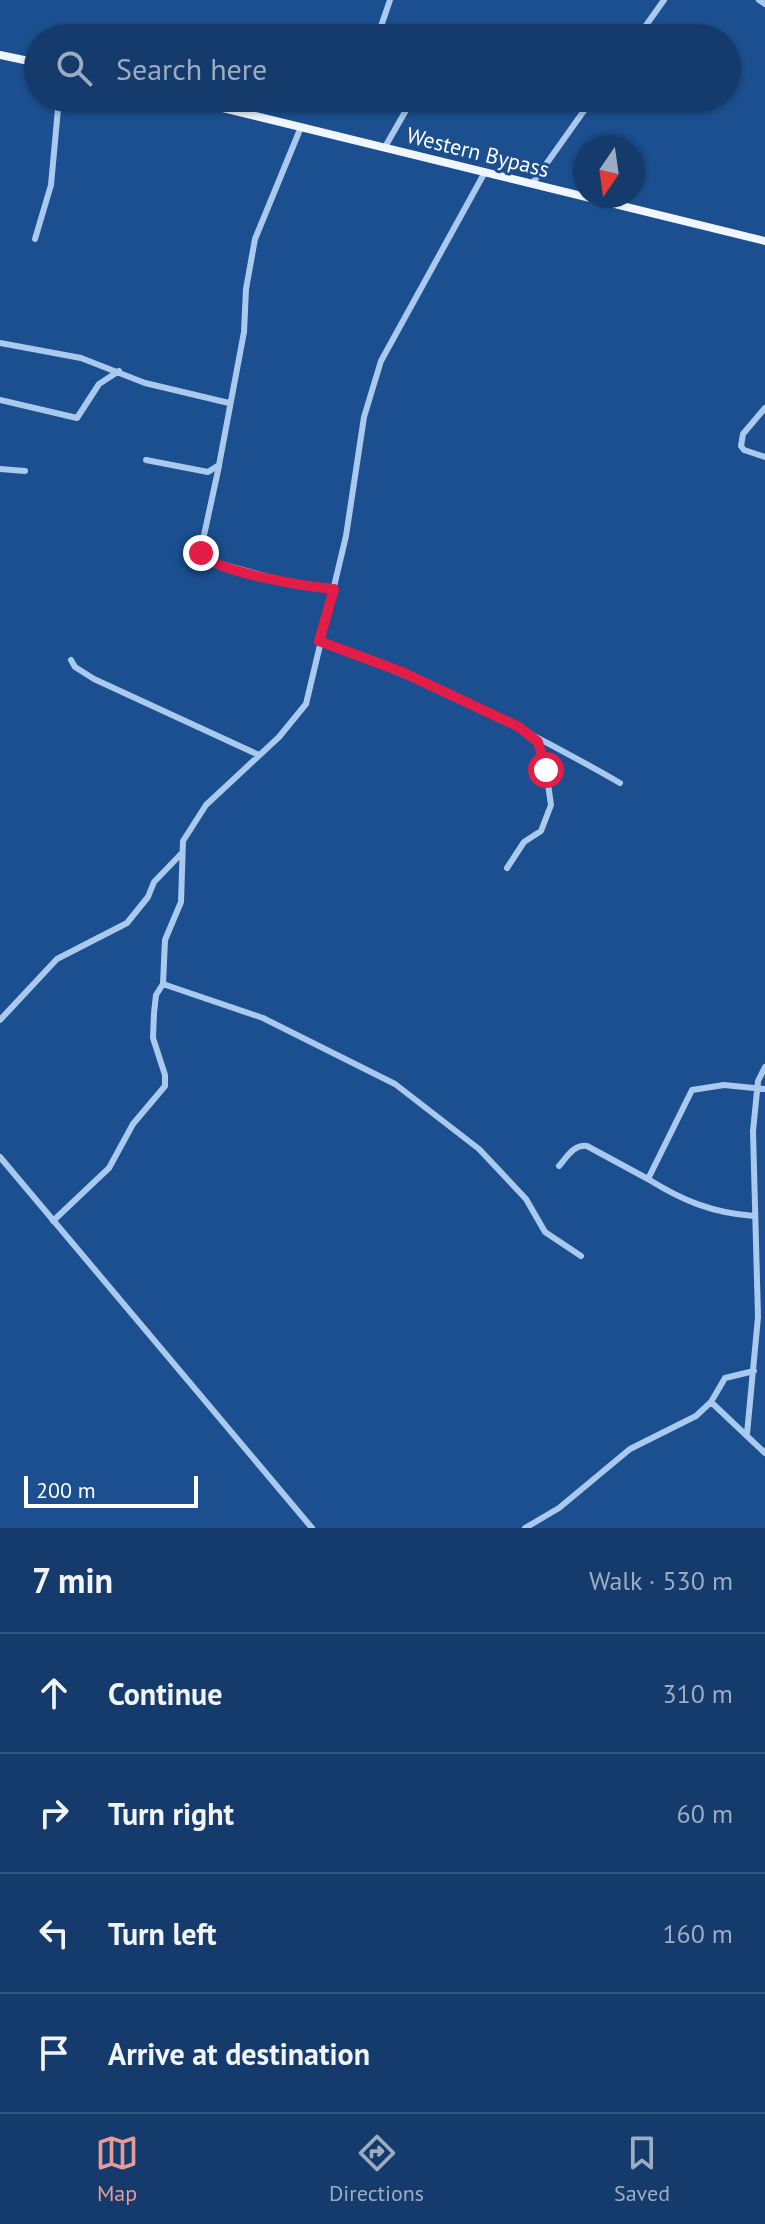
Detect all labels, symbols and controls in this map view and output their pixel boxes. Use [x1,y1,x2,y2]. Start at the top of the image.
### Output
search box [24,24,741,112]
icon: search [52,46,96,90]
text: Search here [116,49,267,88]
street label: Western Bypass [404,121,552,183]
north arrow [573,136,645,208]
route end [183,535,219,571]
route start [528,752,564,788]
scale bar [24,1472,198,1508]
text: 200 m [36,1476,96,1504]
text: 7 min [32,1558,113,1602]
text: Walk · 530 m [589,1564,733,1597]
icon: ahead [32,1671,76,1715]
text: Continue [108,1674,222,1713]
text: 310 m [662,1677,733,1710]
icon: right [32,1791,76,1835]
text: Turn right [108,1794,234,1833]
text: 60 m [677,1797,733,1830]
icon: left [32,1911,76,1955]
text: Turn left [108,1914,216,1953]
text: 160 m [662,1917,733,1950]
icon: arrive [32,2031,76,2075]
text: Arrive at destination [108,2034,370,2073]
tab: Map [95,2131,139,2207]
tab: Directions [329,2131,424,2207]
tab: Saved [614,2131,670,2207]

